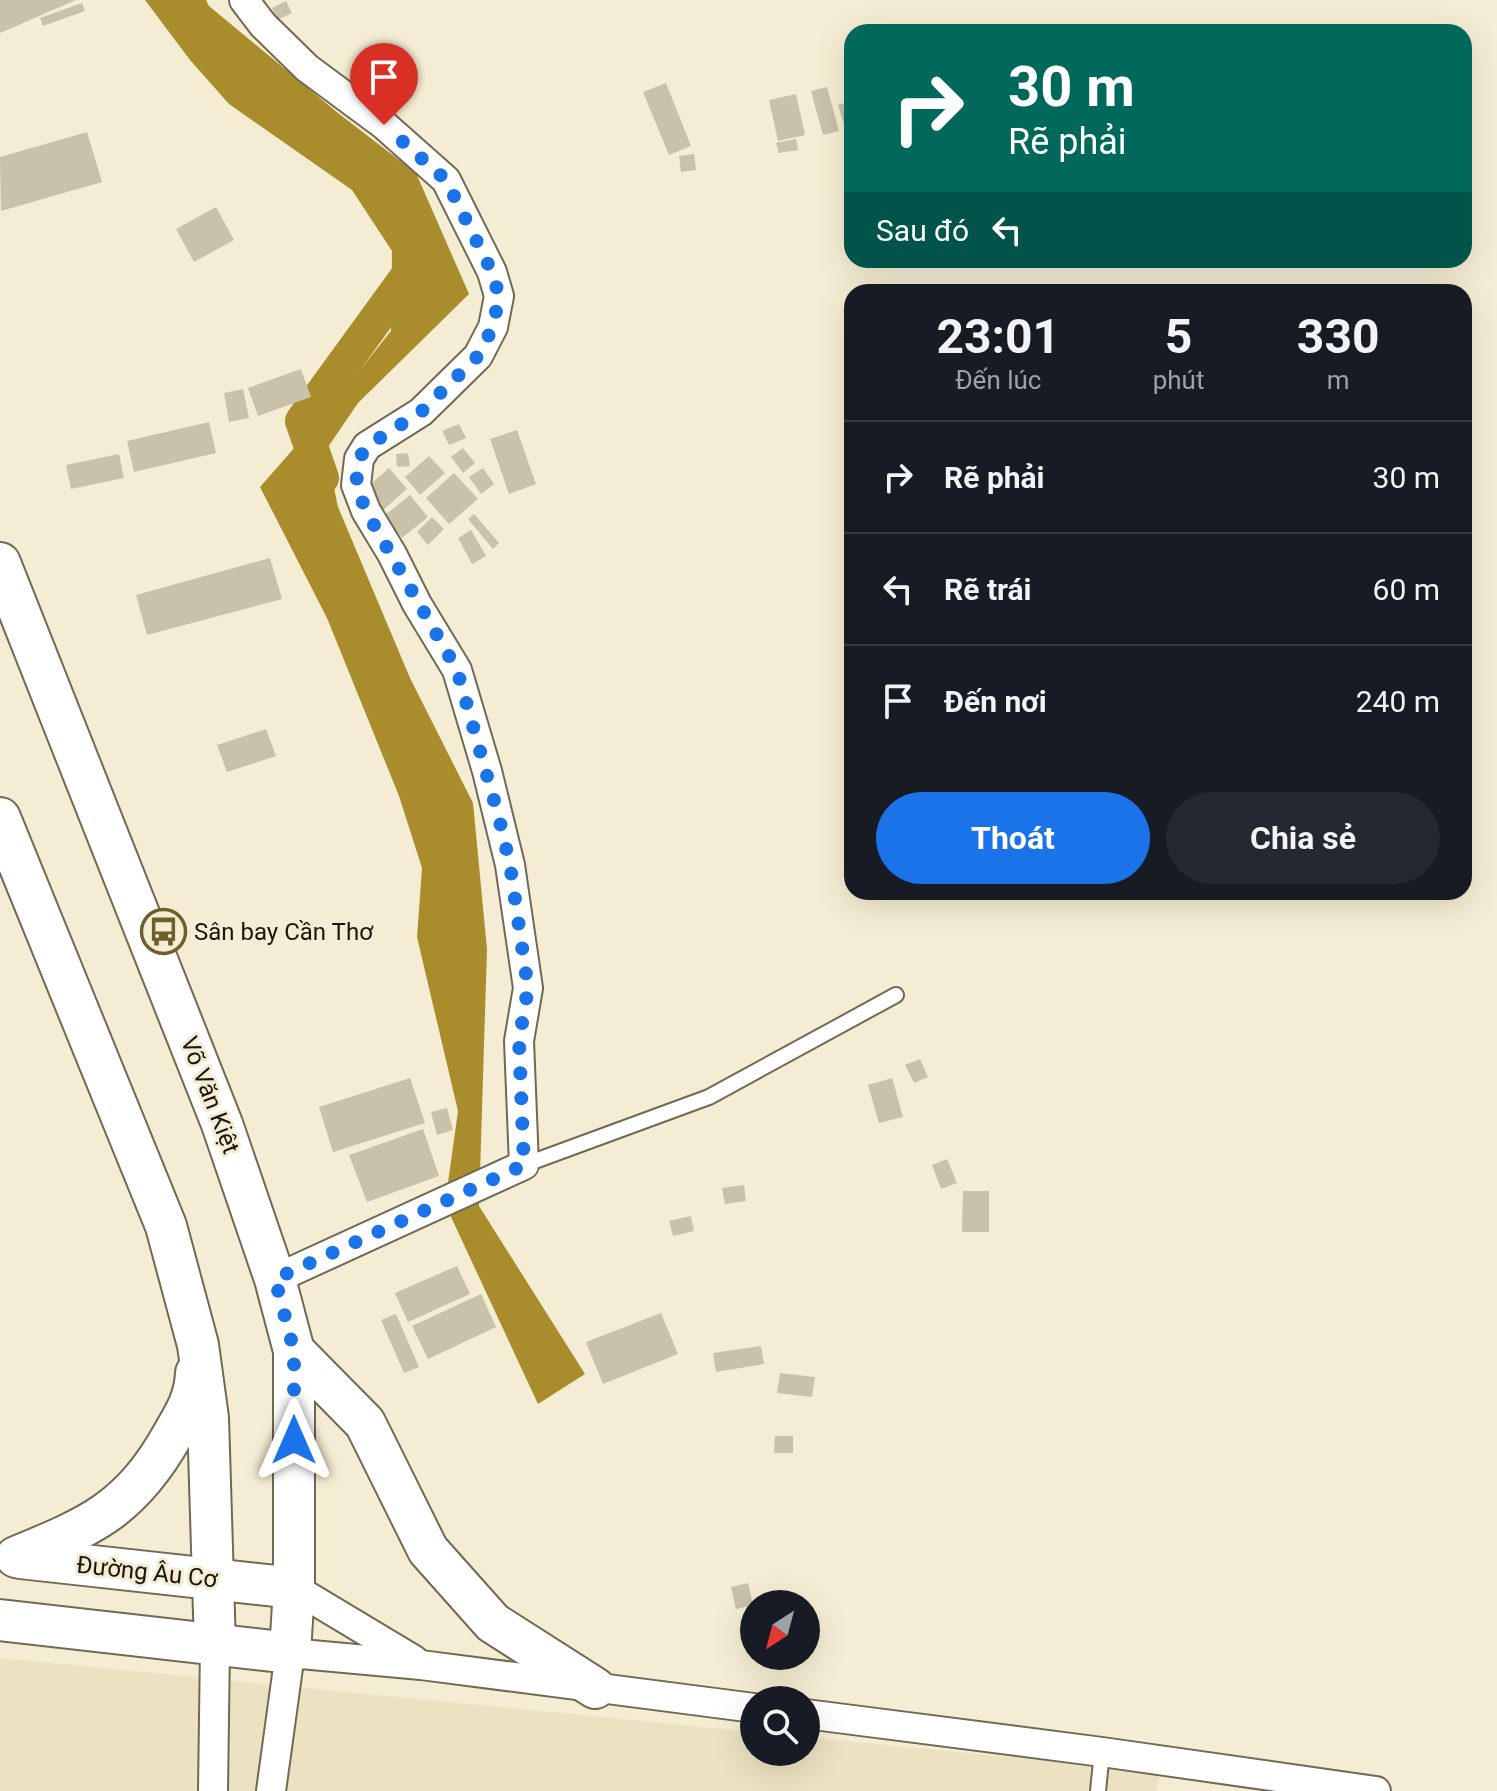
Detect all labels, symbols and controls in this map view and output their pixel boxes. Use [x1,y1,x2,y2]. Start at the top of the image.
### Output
pin [350,43,418,125]
text: 30 m [1008,54,1135,120]
icon: arrive [362,55,406,99]
icon: right [876,56,980,160]
text: Rẽ phải [1008,121,1127,163]
icon: left [985,208,1029,252]
text: Sau đó [876,213,969,248]
text: 23:01 [936,308,1060,365]
text: 5 [1165,308,1192,365]
text: 330 [1297,308,1379,365]
text: Đến lúc [955,365,1041,395]
text: phút [1153,365,1204,395]
text: m [1327,365,1350,395]
icon: right [876,455,920,499]
text: Rẽ phải [944,460,1045,495]
text: 30 m [1373,460,1440,495]
icon: left [876,567,920,611]
text: Rẽ trái [944,572,1032,607]
text: 60 m [1373,572,1440,607]
icon: arrive [876,679,920,723]
text: Đến nơi [944,684,1047,719]
text: 240 m [1356,684,1440,719]
button: Thoát [876,792,1150,884]
button: Chia sẻ [1166,792,1440,884]
bus stop icon: Sân bay Cần Thơ [139,908,187,956]
place label: Sân bay Cần Thơ [194,918,374,946]
street label: Võ Văn Kiệt [175,1033,245,1158]
position arrow [252,1398,336,1482]
street label: Đường Âu Cơ [75,1551,220,1593]
north arrow [740,1590,820,1670]
map controls [740,1590,820,1766]
button: search [740,1686,820,1766]

